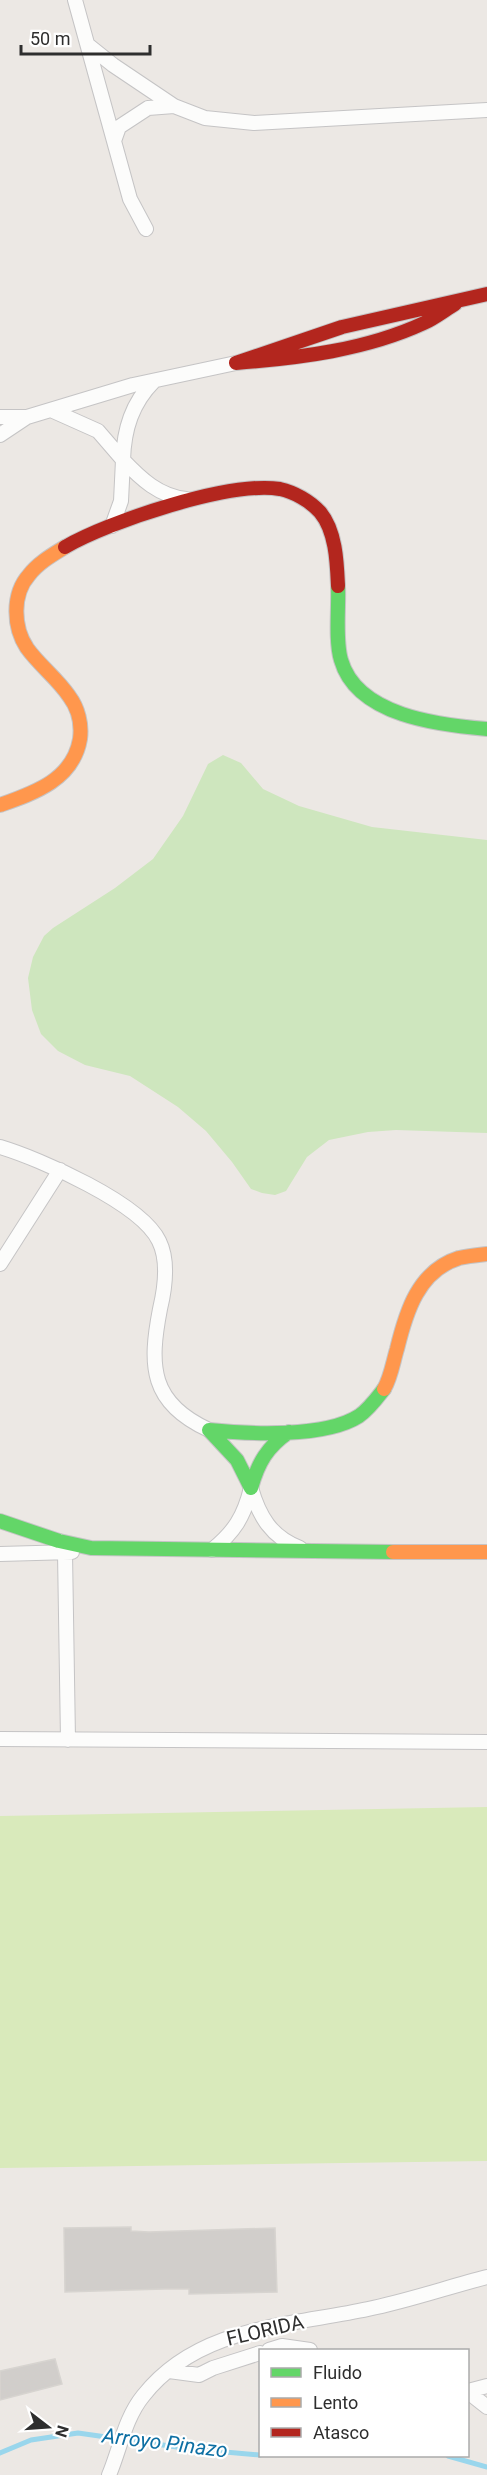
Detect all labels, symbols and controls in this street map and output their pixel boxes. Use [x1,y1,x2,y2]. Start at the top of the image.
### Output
scale bar [21,18,150,56]
text: 50 m [30,28,70,49]
street label: FLORIDA [224,2309,306,2351]
legend [259,2349,469,2457]
text: Fluido [313,2362,362,2383]
text: Lento [313,2392,358,2413]
north arrow [18,2397,78,2457]
text: Atasco [313,2422,369,2443]
text: N [51,2423,73,2439]
water label: Arroyo Pinazo [100,2423,229,2463]

